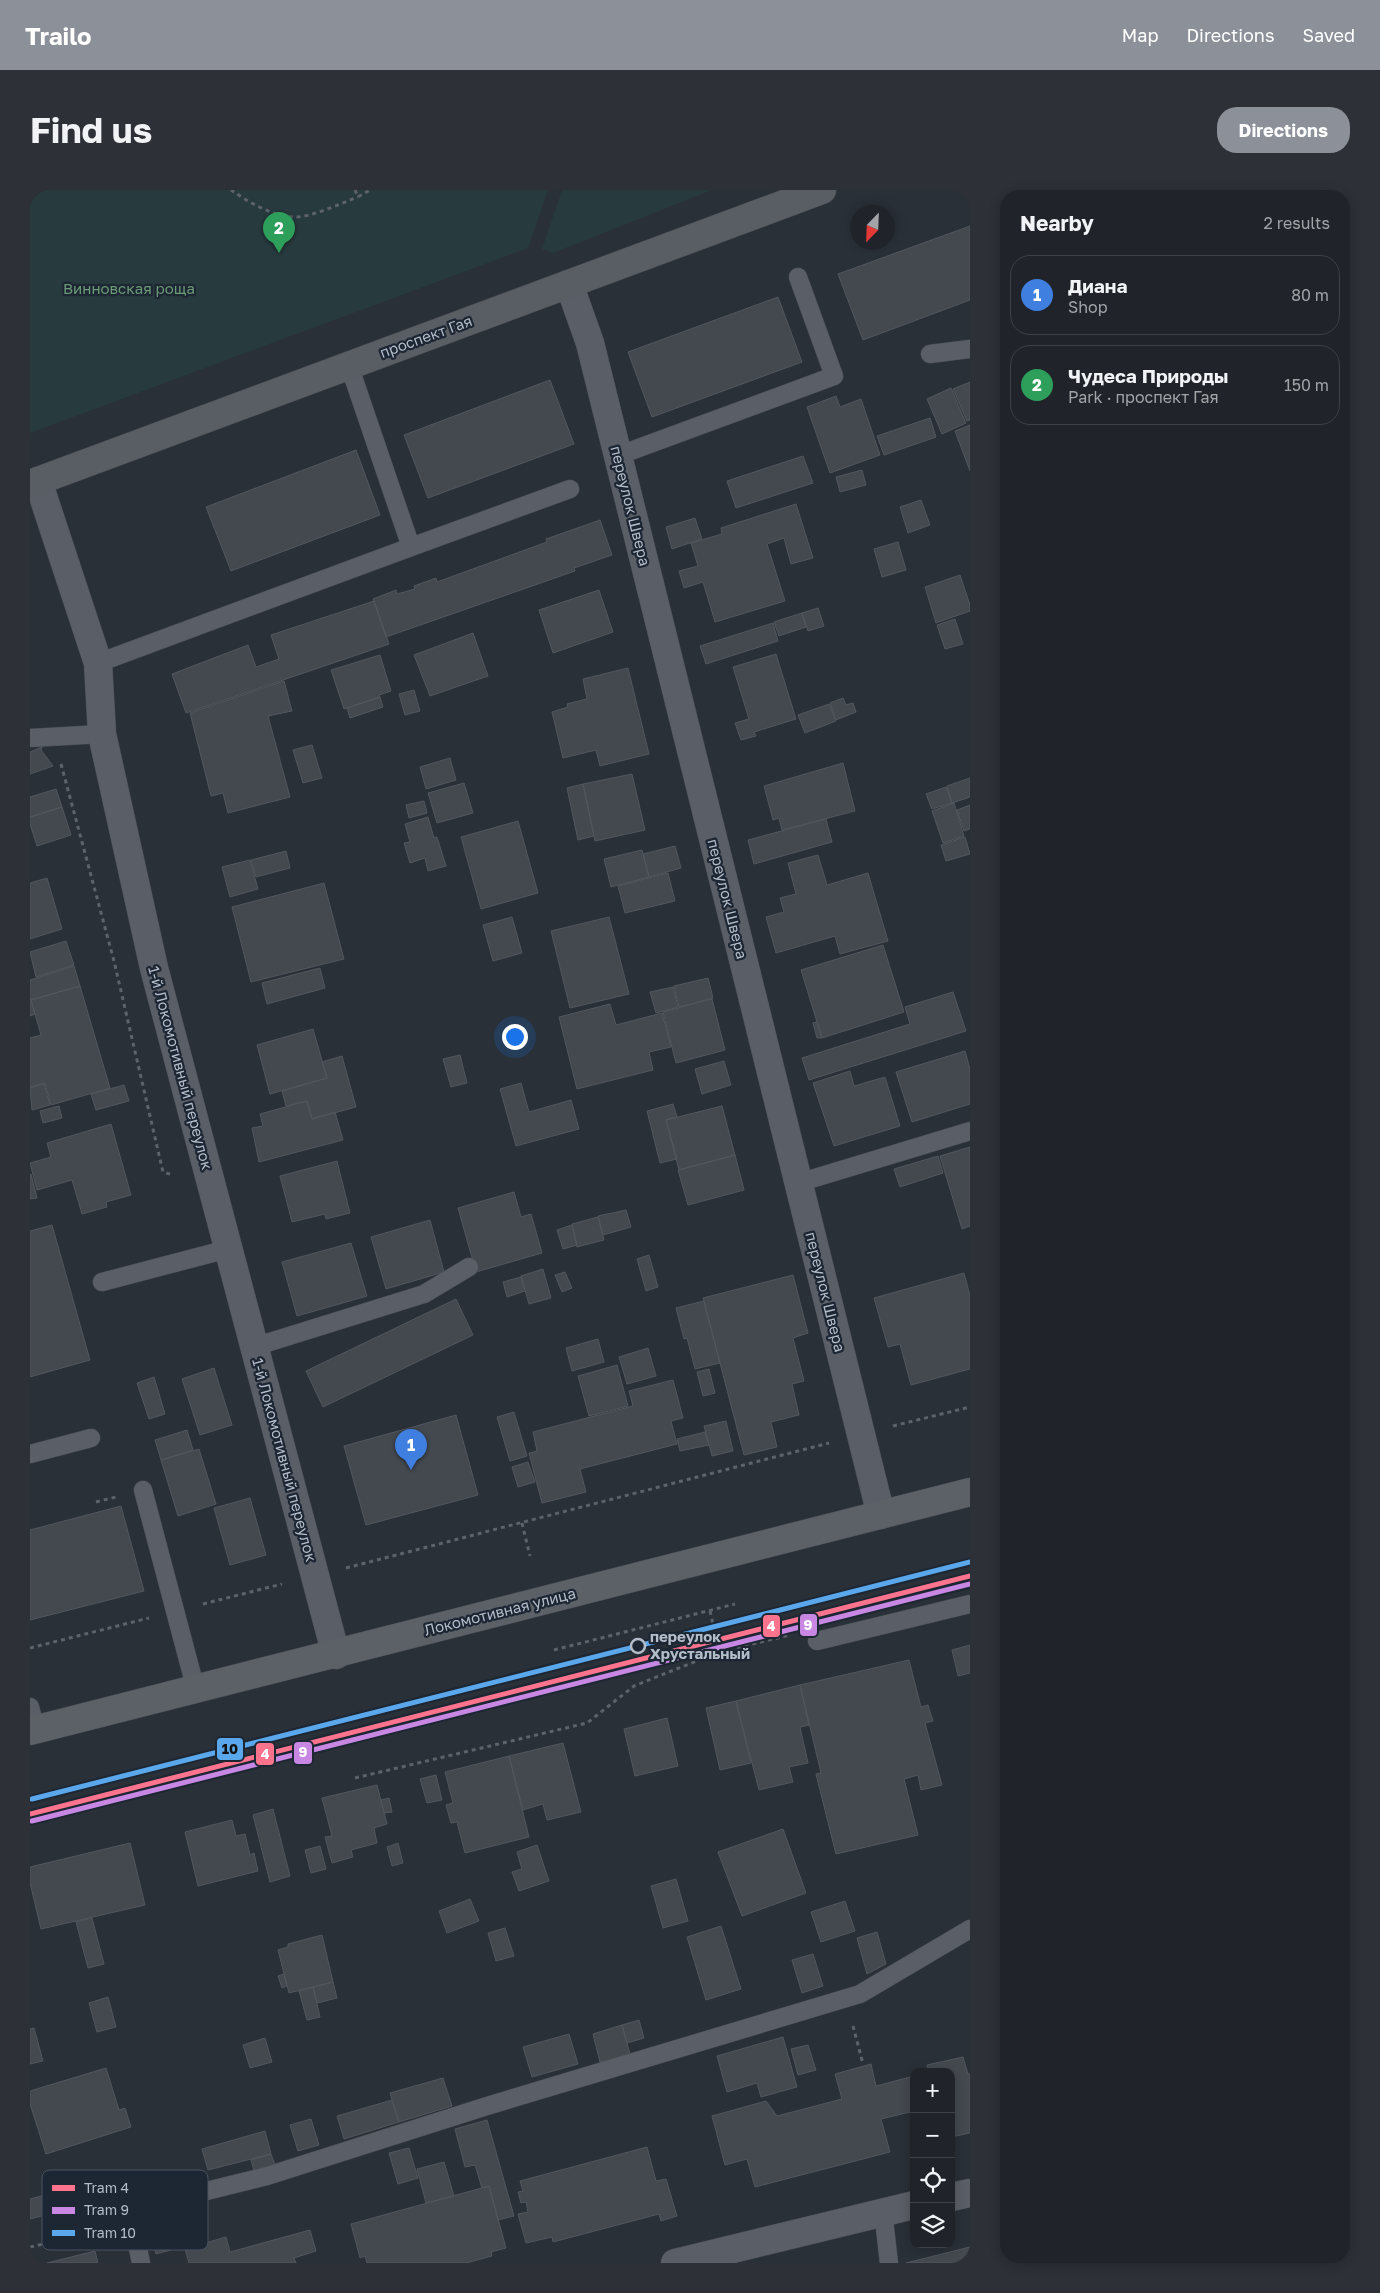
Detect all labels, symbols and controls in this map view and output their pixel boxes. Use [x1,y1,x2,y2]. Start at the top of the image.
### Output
text: Trailo [25,21,91,50]
text: Map [1122,24,1158,46]
text: Directions [1186,24,1274,46]
text: Saved [1302,24,1355,46]
button: Directions [1217,107,1350,153]
text: Find us [30,109,152,151]
north arrow [850,205,895,250]
text: Nearby [1020,210,1094,236]
pin: 2 [263,212,295,253]
text: 2 results [1264,213,1330,233]
text: Диана [1068,274,1127,297]
park label: Винновская роща [63,279,195,297]
text: 1 [1033,285,1041,305]
text: 80 m [1291,285,1329,305]
text: Shop [1068,297,1108,317]
street label: проспект Гая [377,311,474,361]
text: Чудеса Природы [1068,364,1228,387]
text: 2 [1032,375,1042,395]
text: 150 m [1284,375,1329,395]
text: Park · проспект Гая [1068,387,1219,407]
street label: переулок Швера [607,444,655,568]
street label: переулок Швера [704,837,752,961]
street label: 1-й Локомотивный переулок [145,964,217,1172]
your location [502,1024,528,1050]
street label: переулок Швера [802,1230,850,1354]
street label: 1-й Локомотивный переулок [249,1356,321,1564]
pin: 1 [395,1429,427,1470]
street label: Локомотивная улица [422,1583,577,1639]
line badge: 9 [799,1613,818,1637]
line badge: 4 [762,1614,781,1638]
text: 9 [804,1616,813,1633]
text: 4 [767,1617,776,1634]
place label: переулок Хрустальный [650,1627,750,1662]
marker: переулок Хрустальный [630,1638,646,1654]
line badge: 10 [216,1737,244,1761]
text: 10 [222,1740,238,1757]
line badge: 9 [293,1741,313,1765]
line badge: 4 [255,1742,275,1766]
text: 9 [299,1743,308,1760]
text: 4 [261,1745,270,1762]
map controls [910,2068,955,2248]
button: + [910,2068,955,2113]
button: − [910,2113,955,2158]
button: locate [910,2158,955,2203]
legend [42,2170,208,2250]
text: Tram 4 [84,2179,129,2196]
text: Tram 9 [84,2201,129,2218]
button: layers [910,2203,955,2248]
text: Tram 10 [84,2224,136,2241]

